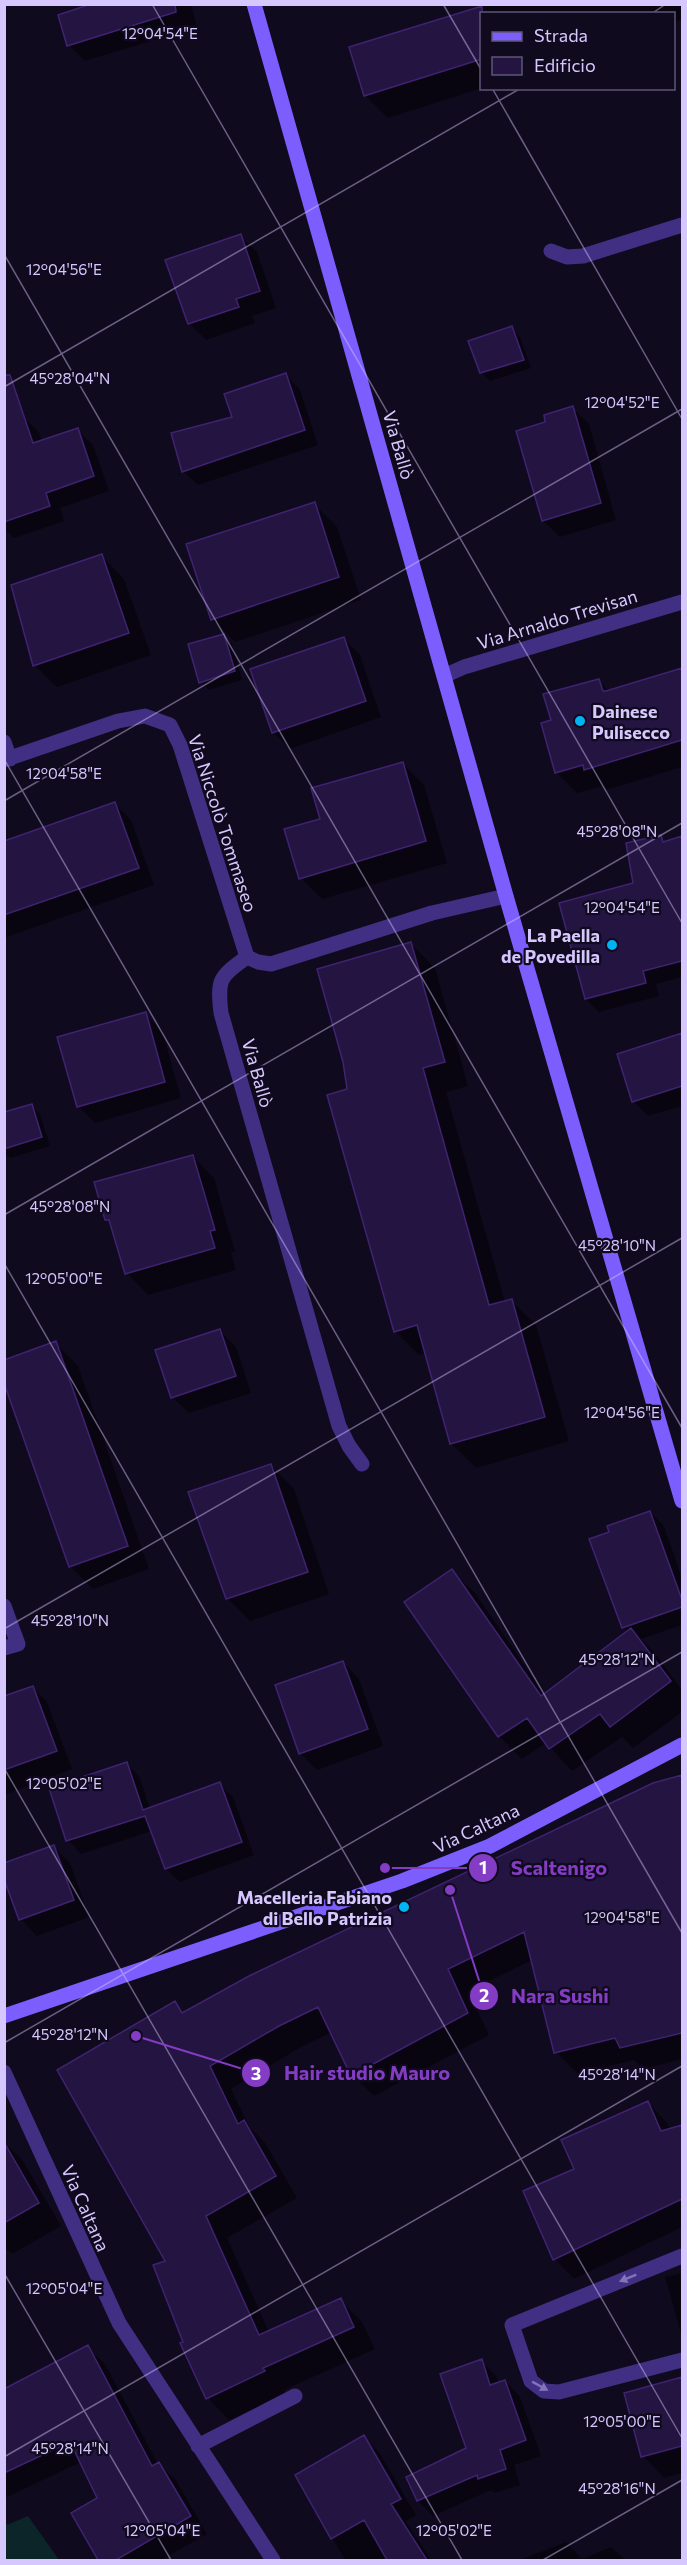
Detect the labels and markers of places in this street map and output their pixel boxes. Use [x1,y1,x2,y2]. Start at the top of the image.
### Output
place label: Dainese Pulisecco [592,700,670,743]
marker: Dainese Pulisecco [573,714,587,728]
place label: La Paella de Povedilla [501,924,600,967]
marker: La Paella de Povedilla [605,938,619,952]
callout: Scaltenigo [468,1849,619,1887]
place label: Macelleria Fabiano di Bello Patrizia [237,1886,392,1929]
marker: Macelleria Fabiano di Bello Patrizia [397,1900,411,1914]
callout: Nara Sushi [469,1977,621,2015]
callout: Hair studio Mauro [241,2054,462,2092]

